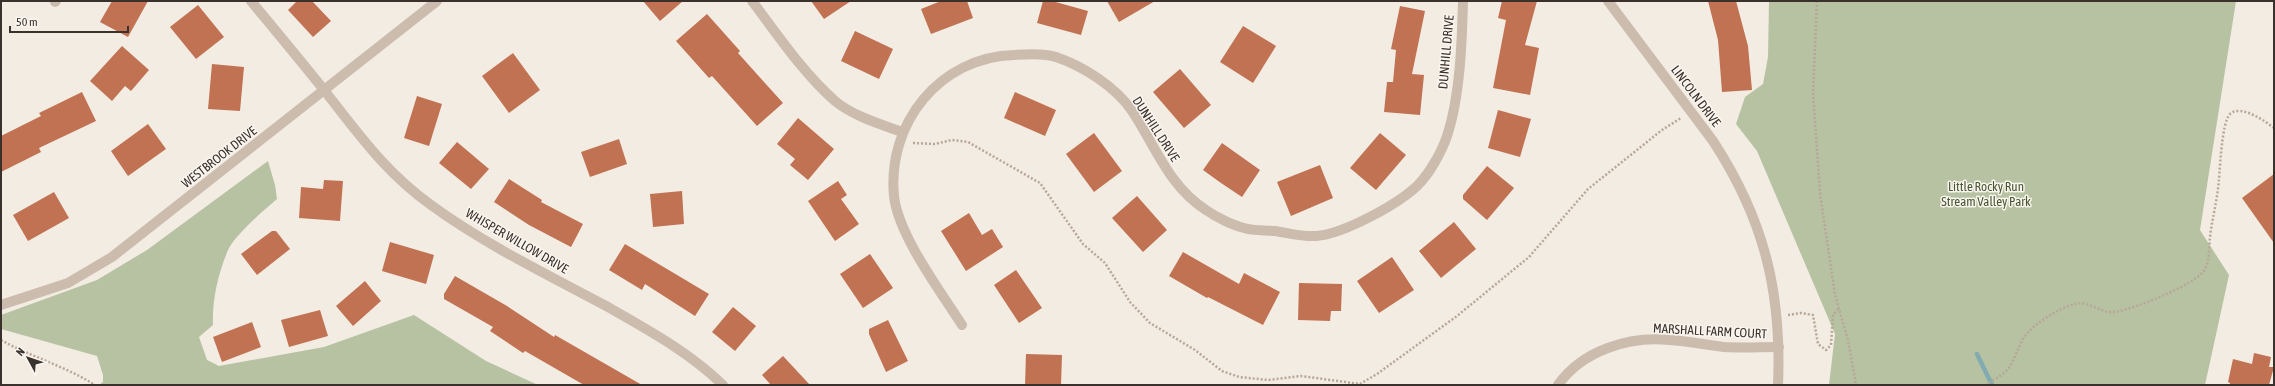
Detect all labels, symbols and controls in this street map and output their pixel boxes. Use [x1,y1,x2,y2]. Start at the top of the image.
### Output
scale bar [10,8,128,34]
street label: DUNHILL DRIVE [1435,14,1457,90]
text: 50 m [16,15,38,29]
street label: LINCOLN DRIVE [1668,62,1724,130]
street label: DUNHILL DRIVE [1129,94,1183,165]
street label: WESTBROOK DRIVE [179,123,260,191]
park label: Little Rocky Run Stream Valley Park [1941,179,2031,209]
street label: WHISPER WILLOW DRIVE [463,205,571,277]
street label: MARSHALL FARM COURT [1653,321,1768,341]
north arrow [8,338,48,378]
text: N [14,345,27,358]

